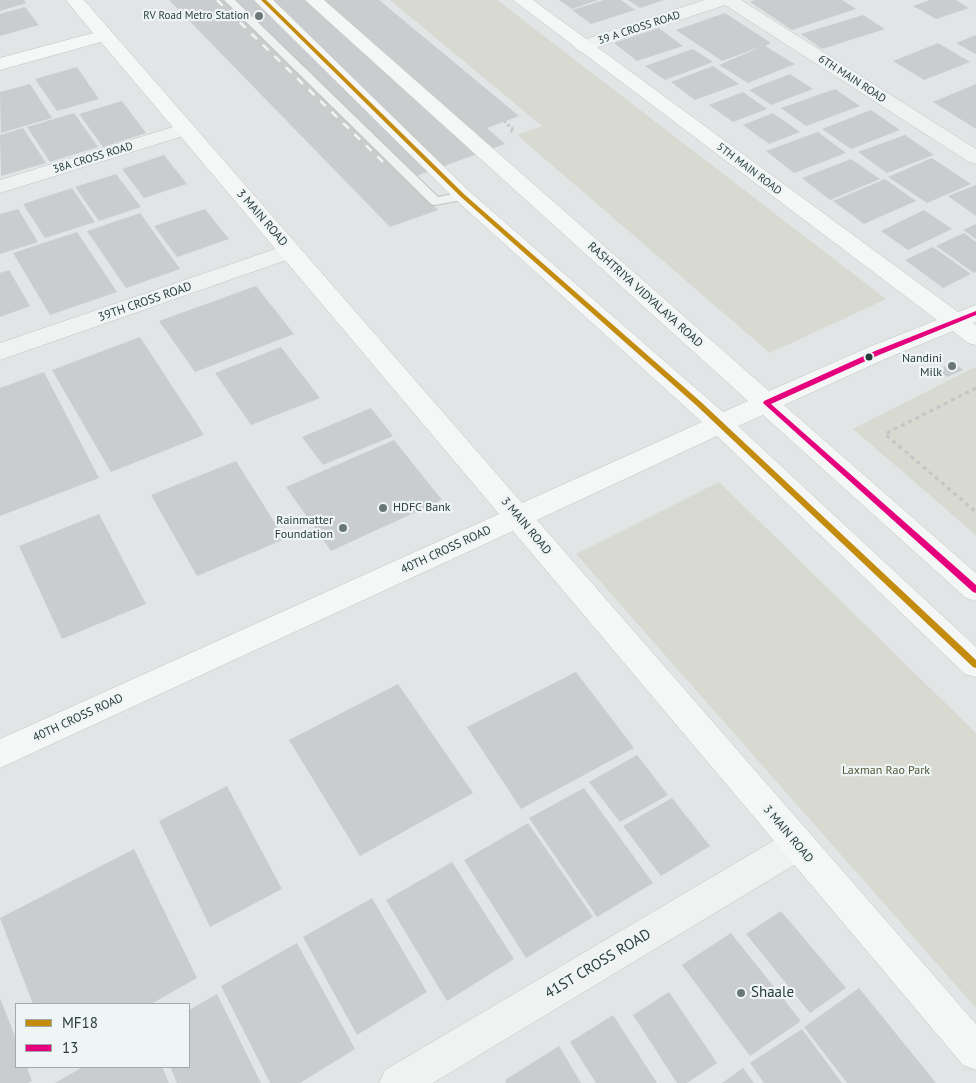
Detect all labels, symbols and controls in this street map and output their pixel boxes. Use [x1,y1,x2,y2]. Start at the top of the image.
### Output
street label: 39 A CROSS ROAD [596,8,682,48]
place label: RV Road Metro Station [143,9,249,23]
marker: RV Road Metro Station [253,10,265,22]
street label: 6TH MAIN ROAD [816,52,888,106]
street label: 38A CROSS ROAD [51,140,135,176]
street label: 5TH MAIN ROAD [714,140,784,198]
street label: 3 MAIN ROAD [233,187,291,249]
street label: RASHTRIYA VIDYALAYA ROAD [584,239,706,351]
street label: 39TH CROSS ROAD [96,279,194,325]
unlabelled marker [864,352,874,362]
place label: Nandini Milk [902,352,942,380]
marker: Nandini Milk [946,360,958,372]
street label: 3 MAIN ROAD [498,494,554,558]
place label: HDFC Bank [393,501,450,515]
marker: HDFC Bank [377,502,389,514]
place label: Rainmatter Foundation [275,514,333,542]
marker: Rainmatter Foundation [337,522,349,534]
street label: 40TH CROSS ROAD [399,523,493,577]
street label: 40TH CROSS ROAD [31,691,125,745]
park label: Laxman Rao Park [842,764,930,778]
street label: 3 MAIN ROAD [760,802,816,866]
street label: 41ST CROSS ROAD [542,925,654,1003]
place label: Shaale [751,984,794,1002]
marker: Shaale [735,987,747,999]
legend [15,1003,190,1068]
text: MF18 [62,1013,98,1032]
text: 13 [62,1038,78,1057]

